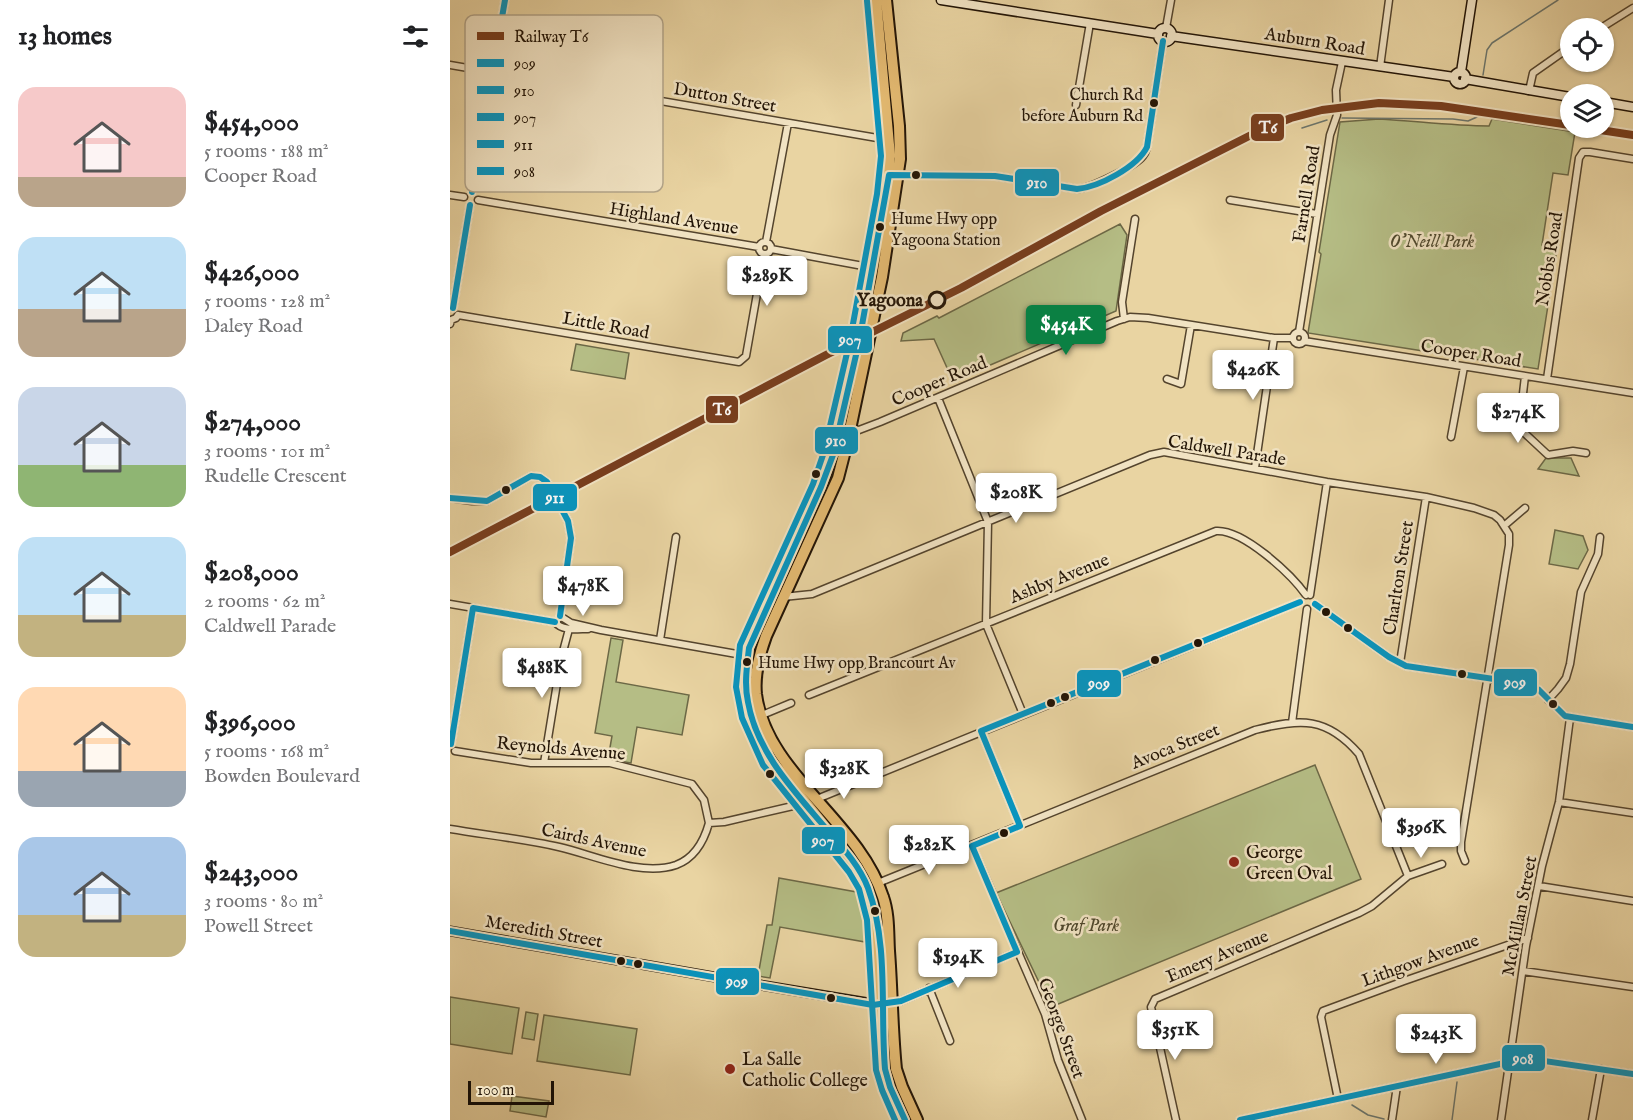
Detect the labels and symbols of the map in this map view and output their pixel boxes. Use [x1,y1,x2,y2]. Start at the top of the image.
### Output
legend [465,15,663,192]
street label: Auburn Road [1262,23,1367,62]
text: Railway T6 [514,28,589,48]
text: 909 [513,55,536,75]
street label: Dutton Street [672,78,778,119]
text: 910 [513,82,535,102]
place label: Church Rd before Auburn Rd [1022,86,1143,127]
marker: Church Rd before Auburn Rd [1148,97,1160,109]
text: 907 [513,109,536,129]
line badge: T6 [1250,113,1285,142]
text: T6 [1258,119,1278,139]
text: 911 [513,136,533,156]
street label: Farnell Road [1288,144,1327,244]
text: 908 [513,163,535,183]
line badge: 910 [1014,168,1060,197]
unlabelled marker [910,169,922,181]
text: 910 [1026,174,1047,194]
street label: Highland Avenue [608,198,740,241]
place label: Hume Hwy opp Yagoona Station [891,210,1001,251]
street label: Nobbs Road [1532,210,1569,308]
marker: Hume Hwy opp Yagoona Station [874,221,886,233]
park label: O'Neill Park [1390,231,1474,254]
pin: $289K [725,256,809,307]
place label: Yagoona [857,290,924,313]
marker: Yagoona [928,291,946,309]
pin: $454K [1024,305,1108,356]
street label: Little Road [561,308,651,345]
line badge: 907 [827,325,873,354]
text: 907 [838,331,861,351]
street label: Cooper Road [1419,335,1523,374]
pin: $426K [1211,350,1295,401]
street label: Cooper Road [888,352,991,413]
pin: $274K [1476,393,1560,444]
line badge: T6 [705,395,739,424]
text: T6 [712,401,732,421]
line badge: 910 [814,426,859,455]
street label: Caldwell Parade [1166,431,1287,472]
text: 910 [825,432,846,452]
unlabelled marker [810,468,822,480]
pin: $208K [974,473,1058,524]
line badge: 911 [532,483,578,512]
unlabelled marker [500,484,512,496]
text: 911 [545,489,564,509]
street label: Charlton Street [1379,519,1420,637]
street label: Ashby Avenue [1006,549,1113,610]
pin: $478K [541,566,625,617]
unlabelled marker [1320,606,1332,618]
unlabelled marker [1342,622,1354,634]
unlabelled marker [1192,637,1204,649]
pin: $488K [500,648,584,699]
place label: Hume Hwy opp Brancourt Av [758,654,957,674]
unlabelled marker [1149,654,1161,666]
marker: Hume Hwy opp Brancourt Av [741,656,753,668]
unlabelled marker [1456,668,1468,680]
line badge: 909 [1493,668,1538,697]
line badge: 909 [1076,669,1122,698]
text: 909 [1503,674,1526,694]
text: 909 [1087,675,1110,695]
unlabelled marker [1059,691,1071,703]
unlabelled marker [1045,697,1057,709]
unlabelled marker [1547,698,1559,710]
street label: Avoca Street [1127,719,1223,776]
street label: Reynolds Avenue [495,732,626,767]
pin: $328K [802,749,886,800]
unlabelled marker [764,768,776,780]
pin: $396K [1379,808,1463,859]
street label: Cairds Avenue [539,819,648,864]
pin: $282K [887,825,971,876]
line badge: 907 [801,826,846,855]
unlabelled marker [998,827,1010,839]
text: 907 [811,832,834,852]
place label: George Green Oval [1246,842,1333,886]
street label: McMillan Street [1498,854,1543,978]
marker: George Green Oval [1227,855,1241,869]
unlabelled marker [869,905,881,917]
street label: Meredith Street [483,911,604,954]
park label: Graf Park [1053,915,1119,938]
street label: Emery Avenue [1163,926,1272,989]
street label: Lithgow Avenue [1359,930,1482,993]
pin: $194K [916,938,1000,989]
unlabelled marker [615,955,627,967]
unlabelled marker [632,958,644,970]
line badge: 909 [715,967,760,996]
text: 909 [725,973,748,993]
street label: George Street [1032,975,1089,1082]
unlabelled marker [825,992,837,1004]
pin: $351K [1133,1010,1217,1061]
pin: $243K [1394,1014,1478,1065]
line badge: 908 [1501,1044,1546,1072]
place label: La Salle Catholic College [742,1049,868,1093]
text: 908 [1511,1050,1534,1070]
marker: La Salle Catholic College [723,1062,737,1076]
scale bar [468,1078,554,1106]

